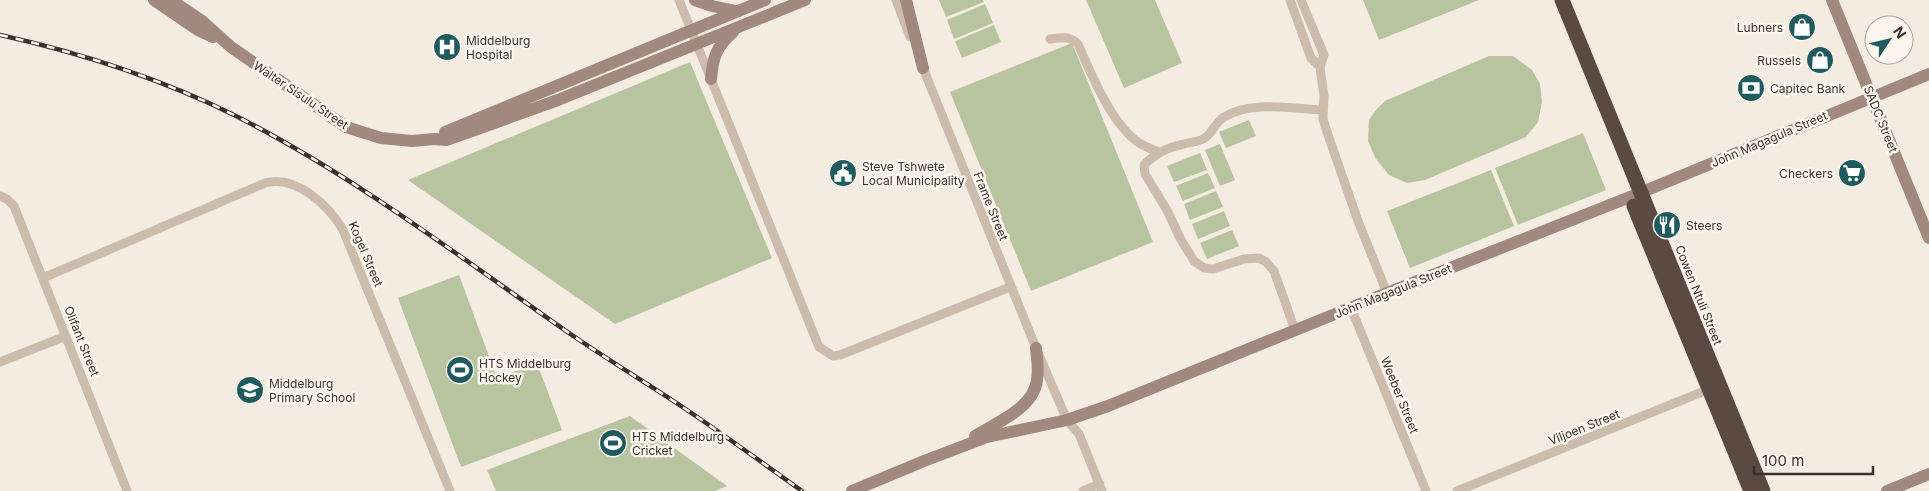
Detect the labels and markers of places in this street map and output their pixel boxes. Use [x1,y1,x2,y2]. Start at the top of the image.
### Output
shop icon: Lubners [1787,12,1817,42]
place label: Lubners [1737,20,1783,35]
hospital icon: Middelburg Hospital [432,32,462,62]
place label: Middelburg Hospital [466,33,530,62]
shop icon: Russels [1805,45,1835,75]
place label: Russels [1757,53,1801,68]
bank icon: Capitec Bank [1736,73,1766,103]
place label: Capitec Bank [1770,81,1845,96]
public building icon: Steve Tshwete Local Municipality [828,158,858,188]
supermarket icon: Checkers [1837,158,1867,188]
place label: Steve Tshwete Local Municipality [862,159,965,188]
place label: Checkers [1779,166,1833,181]
restaurant icon: Steers [1652,210,1682,240]
place label: Steers [1686,218,1722,233]
sports icon: HTS Middelburg Hockey [445,355,475,385]
place label: HTS Middelburg Hockey [479,356,571,385]
school or university icon: Middelburg Primary School [235,375,265,405]
place label: Middelburg Primary School [269,376,355,405]
sports icon: HTS Middelburg Cricket [598,428,628,458]
place label: HTS Middelburg Cricket [632,429,724,458]

